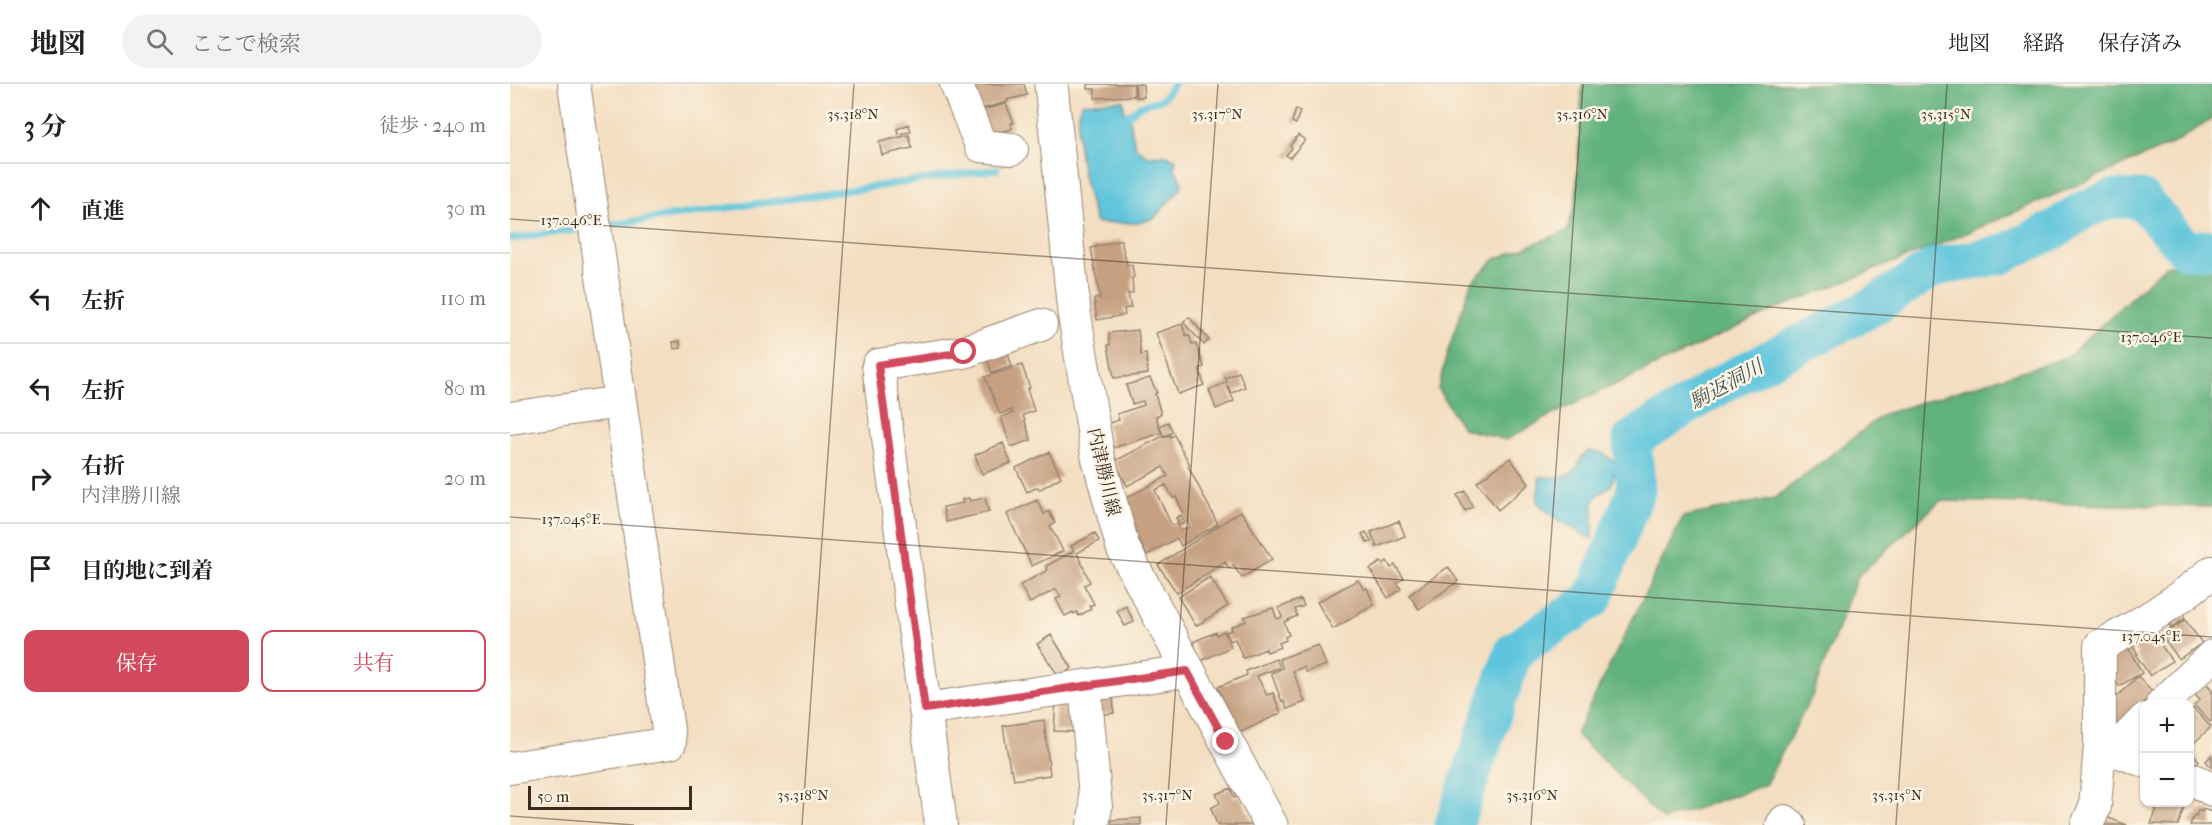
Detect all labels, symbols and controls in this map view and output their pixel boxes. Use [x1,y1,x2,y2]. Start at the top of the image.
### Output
search box [122,14,542,68]
icon: search [143,25,176,58]
text: 地図 [30,27,86,60]
text: ここで検索 [191,31,301,57]
text: 地図 [1948,31,1990,55]
text: 経路 [2023,31,2065,55]
text: 保存済み [2098,31,2182,55]
text: 35.318°N [827,105,879,123]
text: 35.317°N [1191,105,1243,123]
text: 35.316°N [1556,105,1609,123]
text: 35.315°N [1921,105,1972,123]
text: 3 分 [24,111,66,142]
text: 徒歩 · 240 m [379,114,486,137]
icon: ahead [24,192,57,225]
text: 30 m [446,197,486,220]
text: 直進 [81,198,125,224]
text: 137.046°E [540,211,602,229]
icon: left [24,282,57,315]
text: 110 m [440,287,486,310]
text: 左折 [81,288,125,314]
text: 137.046°E [2120,328,2182,346]
route start [950,338,976,364]
water label: 駒返洞川 [1686,354,1769,414]
icon: left [24,372,57,405]
text: 80 m [444,377,486,400]
text: 左折 [81,378,125,404]
street label: 内津勝川線 [1083,426,1124,518]
text: 右折 [81,453,125,479]
icon: right [24,462,57,495]
text: 20 m [444,467,486,490]
text: 内津勝川線 [81,484,181,507]
text: 137.045°E [541,510,601,528]
icon: arrive [24,552,57,585]
text: 目的地に到着 [81,558,213,584]
text: 137.045°E [2121,627,2181,645]
button: 保存 [24,630,249,692]
button: 共有 [261,630,486,692]
map controls [2140,699,2194,807]
button: + [2140,699,2194,753]
route end [1212,728,1238,754]
button: − [2140,753,2194,807]
scale bar [528,783,692,810]
text: 35.318°N [777,786,829,804]
text: 35.317°N [1141,786,1193,804]
text: 35.316°N [1506,786,1559,804]
text: 35.315°N [1872,786,1923,804]
text: 50 m [537,787,569,806]

